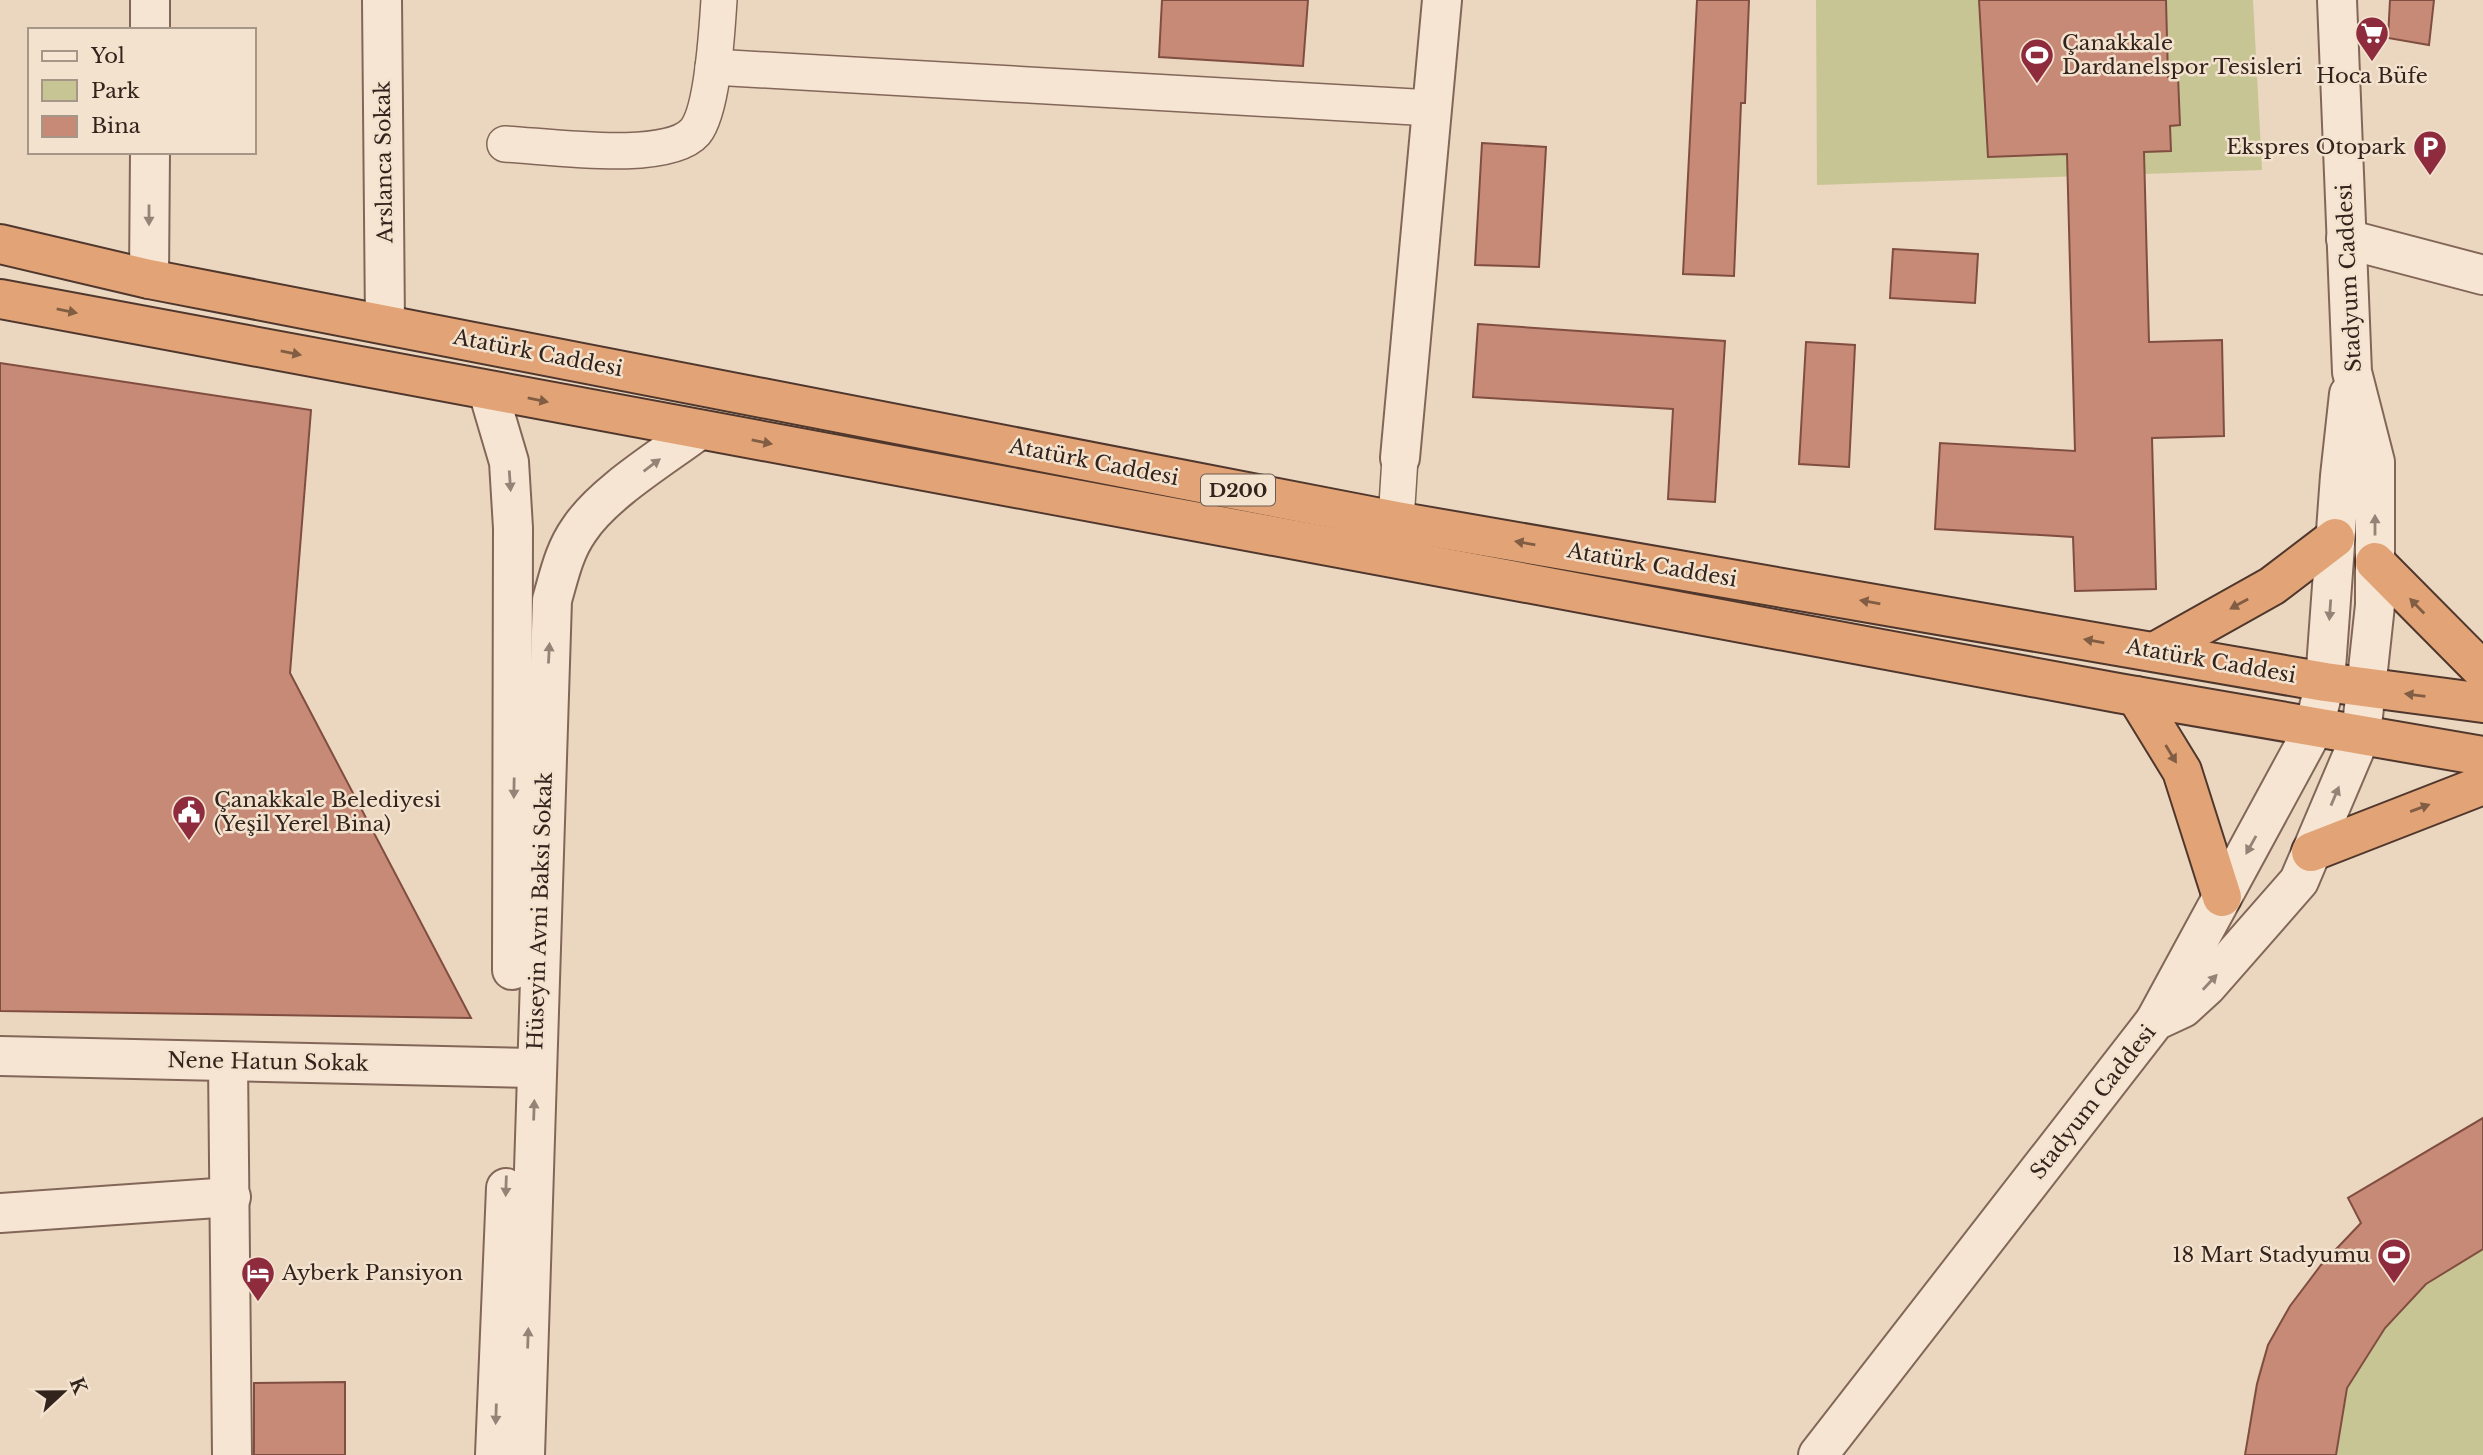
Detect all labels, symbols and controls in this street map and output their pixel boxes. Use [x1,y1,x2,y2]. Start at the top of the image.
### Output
supermarket icon: Hoca Büfe [2353,14,2391,63]
legend [28,28,256,154]
place label: Çanakkale Dardanelspor Tesisleri [2062,30,2302,80]
sports icon: Çanakkale Dardanelspor Tesisleri [2018,36,2056,85]
text: Yol [90,43,125,69]
place label: Hoca Büfe [2316,63,2428,89]
text: Park [91,78,140,104]
street label: Arslanca Sokak [370,81,398,244]
text: Bina [91,113,141,139]
parking icon: Ekspres Otopark [2411,128,2449,177]
place label: Ekspres Otopark [2226,134,2406,160]
street label: Stadyum Caddesi [2331,183,2367,373]
one-way arrow [144,205,155,227]
one-way arrow [56,306,78,317]
street label: Atatürk Caddesi [450,324,625,382]
one-way arrow [280,348,302,359]
one-way arrow [527,395,549,406]
street label: Atatürk Caddesi [1006,433,1181,491]
one-way arrow [751,436,773,447]
one-way arrow [643,457,661,472]
one-way arrow [505,470,516,492]
road number: D200 [1201,475,1275,505]
one-way arrow [2369,514,2381,536]
one-way arrow [1514,537,1536,548]
street label: Atatürk Caddesi [1564,537,1739,593]
one-way arrow [1859,596,1881,607]
one-way arrow [2408,597,2425,614]
one-way arrow [2229,598,2248,610]
one-way arrow [2324,600,2335,622]
street label: Atatürk Caddesi [2123,633,2298,689]
one-way arrow [2083,635,2105,646]
one-way arrow [544,642,555,664]
one-way arrow [2404,689,2426,700]
one-way arrow [2165,745,2178,764]
street label: Hüseyin Avni Baksi Sokak [522,771,558,1051]
one-way arrow [509,777,520,799]
one-way arrow [2330,785,2341,806]
place label: Çanakkale Belediyesi (Yeşil Yerel Bina) [214,787,441,837]
public building icon: Çanakkale Belediyesi (Yeşil Yerel Bina) [170,793,208,842]
one-way arrow [2410,802,2431,813]
one-way arrow [2245,835,2257,855]
one-way arrow [2201,974,2217,991]
street label: Stadyum Caddesi [2025,1020,2161,1184]
street label: Nene Hatun Sokak [167,1047,369,1077]
one-way arrow [529,1099,540,1121]
one-way arrow [500,1176,511,1198]
sports icon: 18 Mart Stadyumu [2375,1236,2413,1285]
place label: 18 Mart Stadyumu [2172,1242,2370,1268]
hotel icon: Ayberk Pansiyon [239,1254,277,1303]
place label: Ayberk Pansiyon [281,1260,463,1286]
one-way arrow [522,1327,534,1349]
north arrow [28,1357,98,1427]
text: K [65,1374,92,1399]
one-way arrow [491,1403,502,1425]

